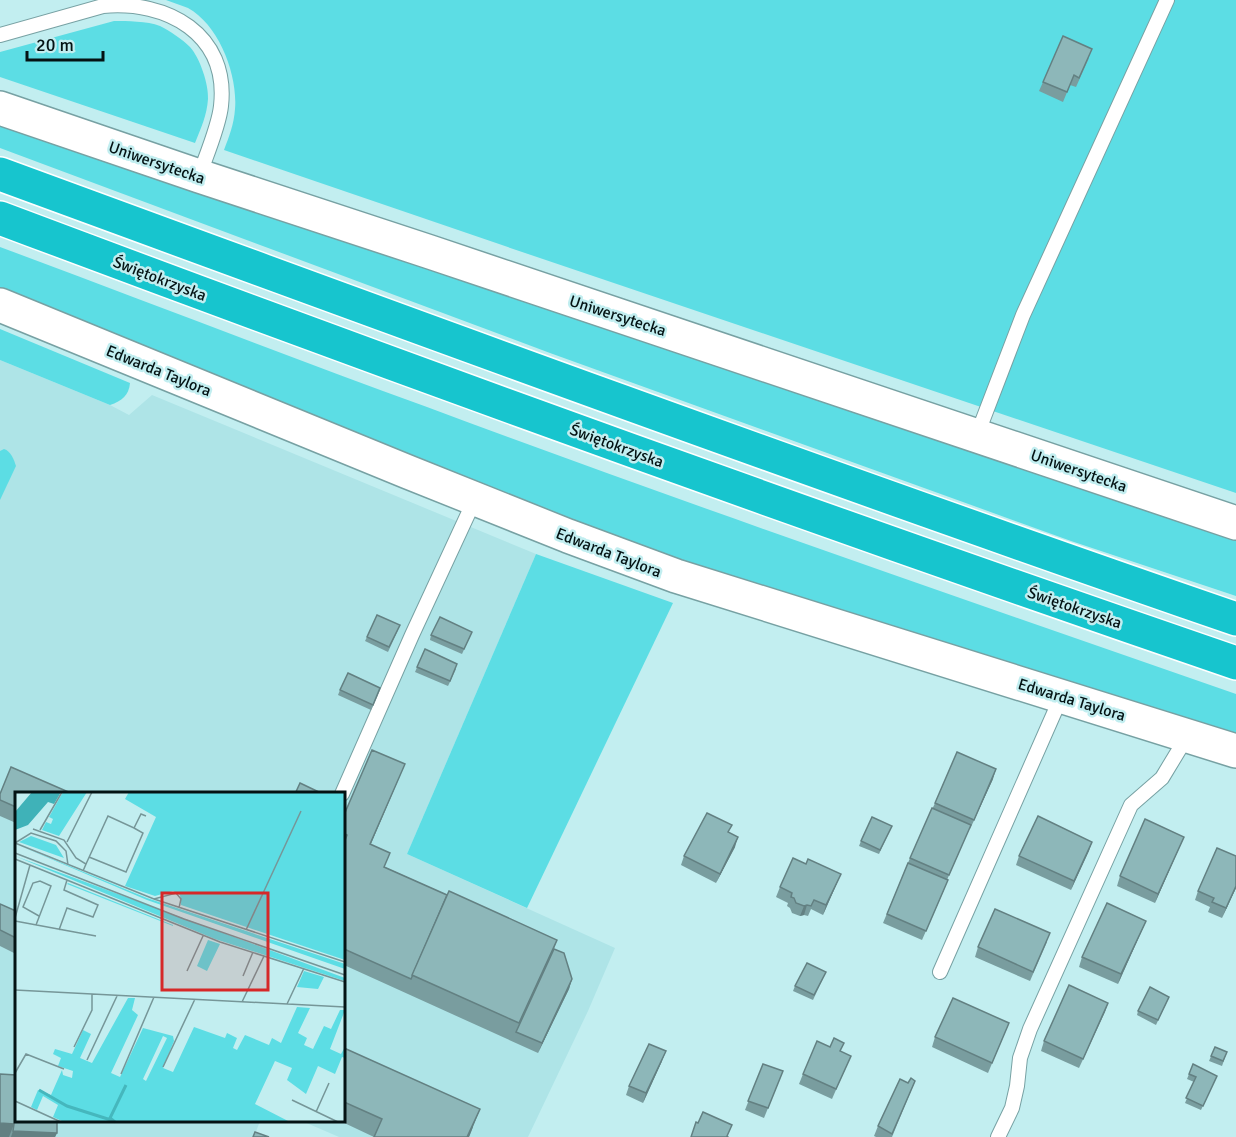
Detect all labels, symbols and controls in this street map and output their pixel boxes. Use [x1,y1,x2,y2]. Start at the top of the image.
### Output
scale bar [27,24,104,62]
text: 20 m [36,34,74,56]
street label: Uniwersytecka [106,137,208,189]
street label: Świętokrzyska [110,252,209,306]
street label: Uniwersytecka [567,291,669,341]
street label: Edwarda Taylora [103,341,214,401]
street label: Świętokrzyska [567,420,666,472]
street label: Uniwersytecka [1028,445,1130,497]
street label: Edwarda Taylora [553,524,664,582]
street label: Świętokrzyska [1025,582,1124,633]
street label: Edwarda Taylora [1015,674,1128,726]
inset map [15,792,345,1122]

